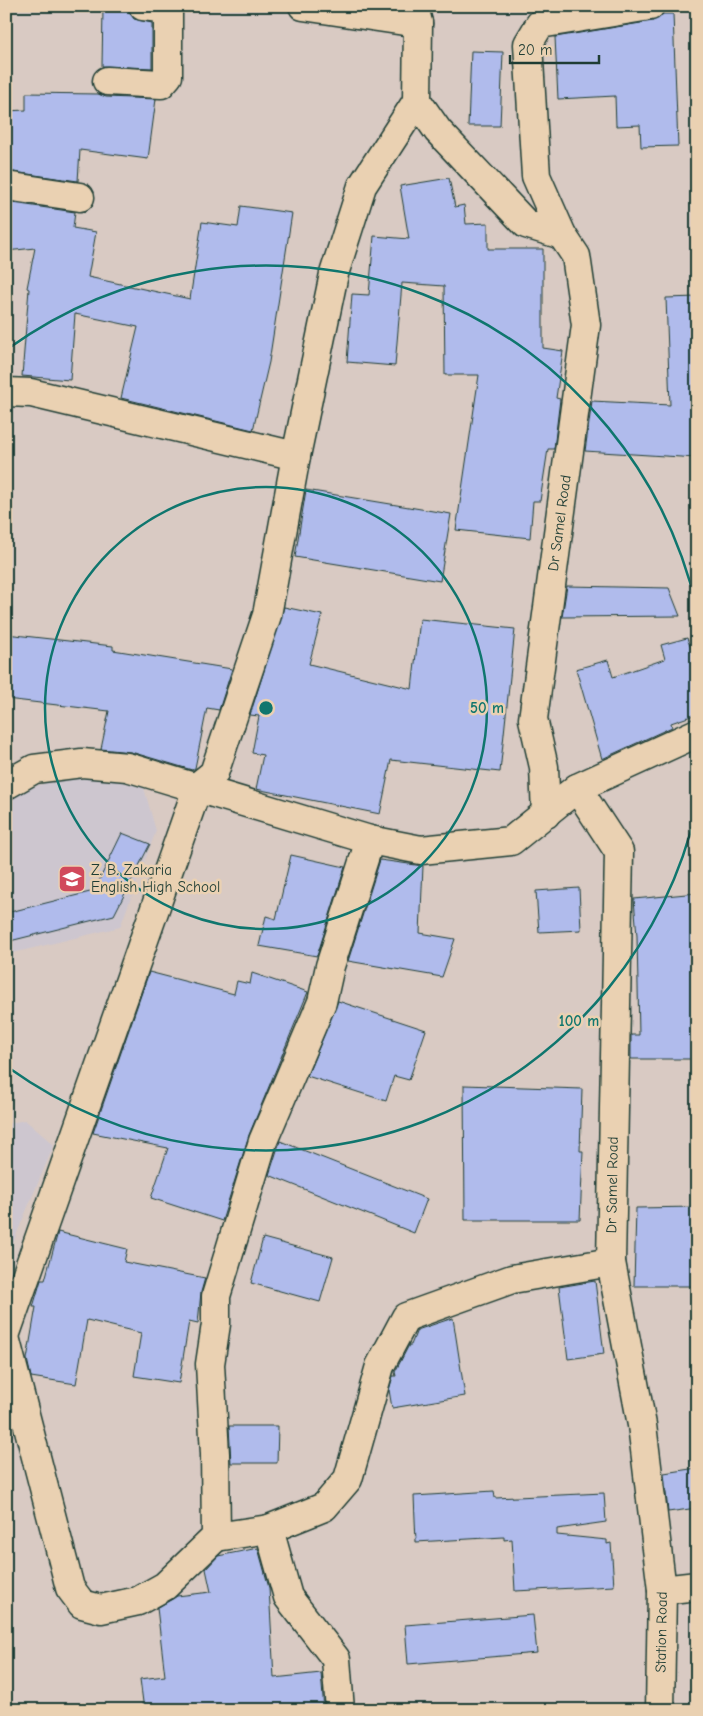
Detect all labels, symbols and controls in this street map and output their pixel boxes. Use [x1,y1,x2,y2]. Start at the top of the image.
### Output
scale bar [510,32,599,64]
text: 20 m [518,41,552,59]
street label: Dr Samel Road [544,474,575,572]
centre of rings [257,699,275,717]
text: 50 m [470,699,504,717]
place label: Z. B. Zakaria English High School [91,861,220,896]
school or university icon: Z. B. Zakaria English High School [57,864,87,894]
text: 100 m [559,1012,599,1030]
street label: Dr Samel Road [602,1136,622,1234]
street label: Station Road [652,1591,671,1673]

